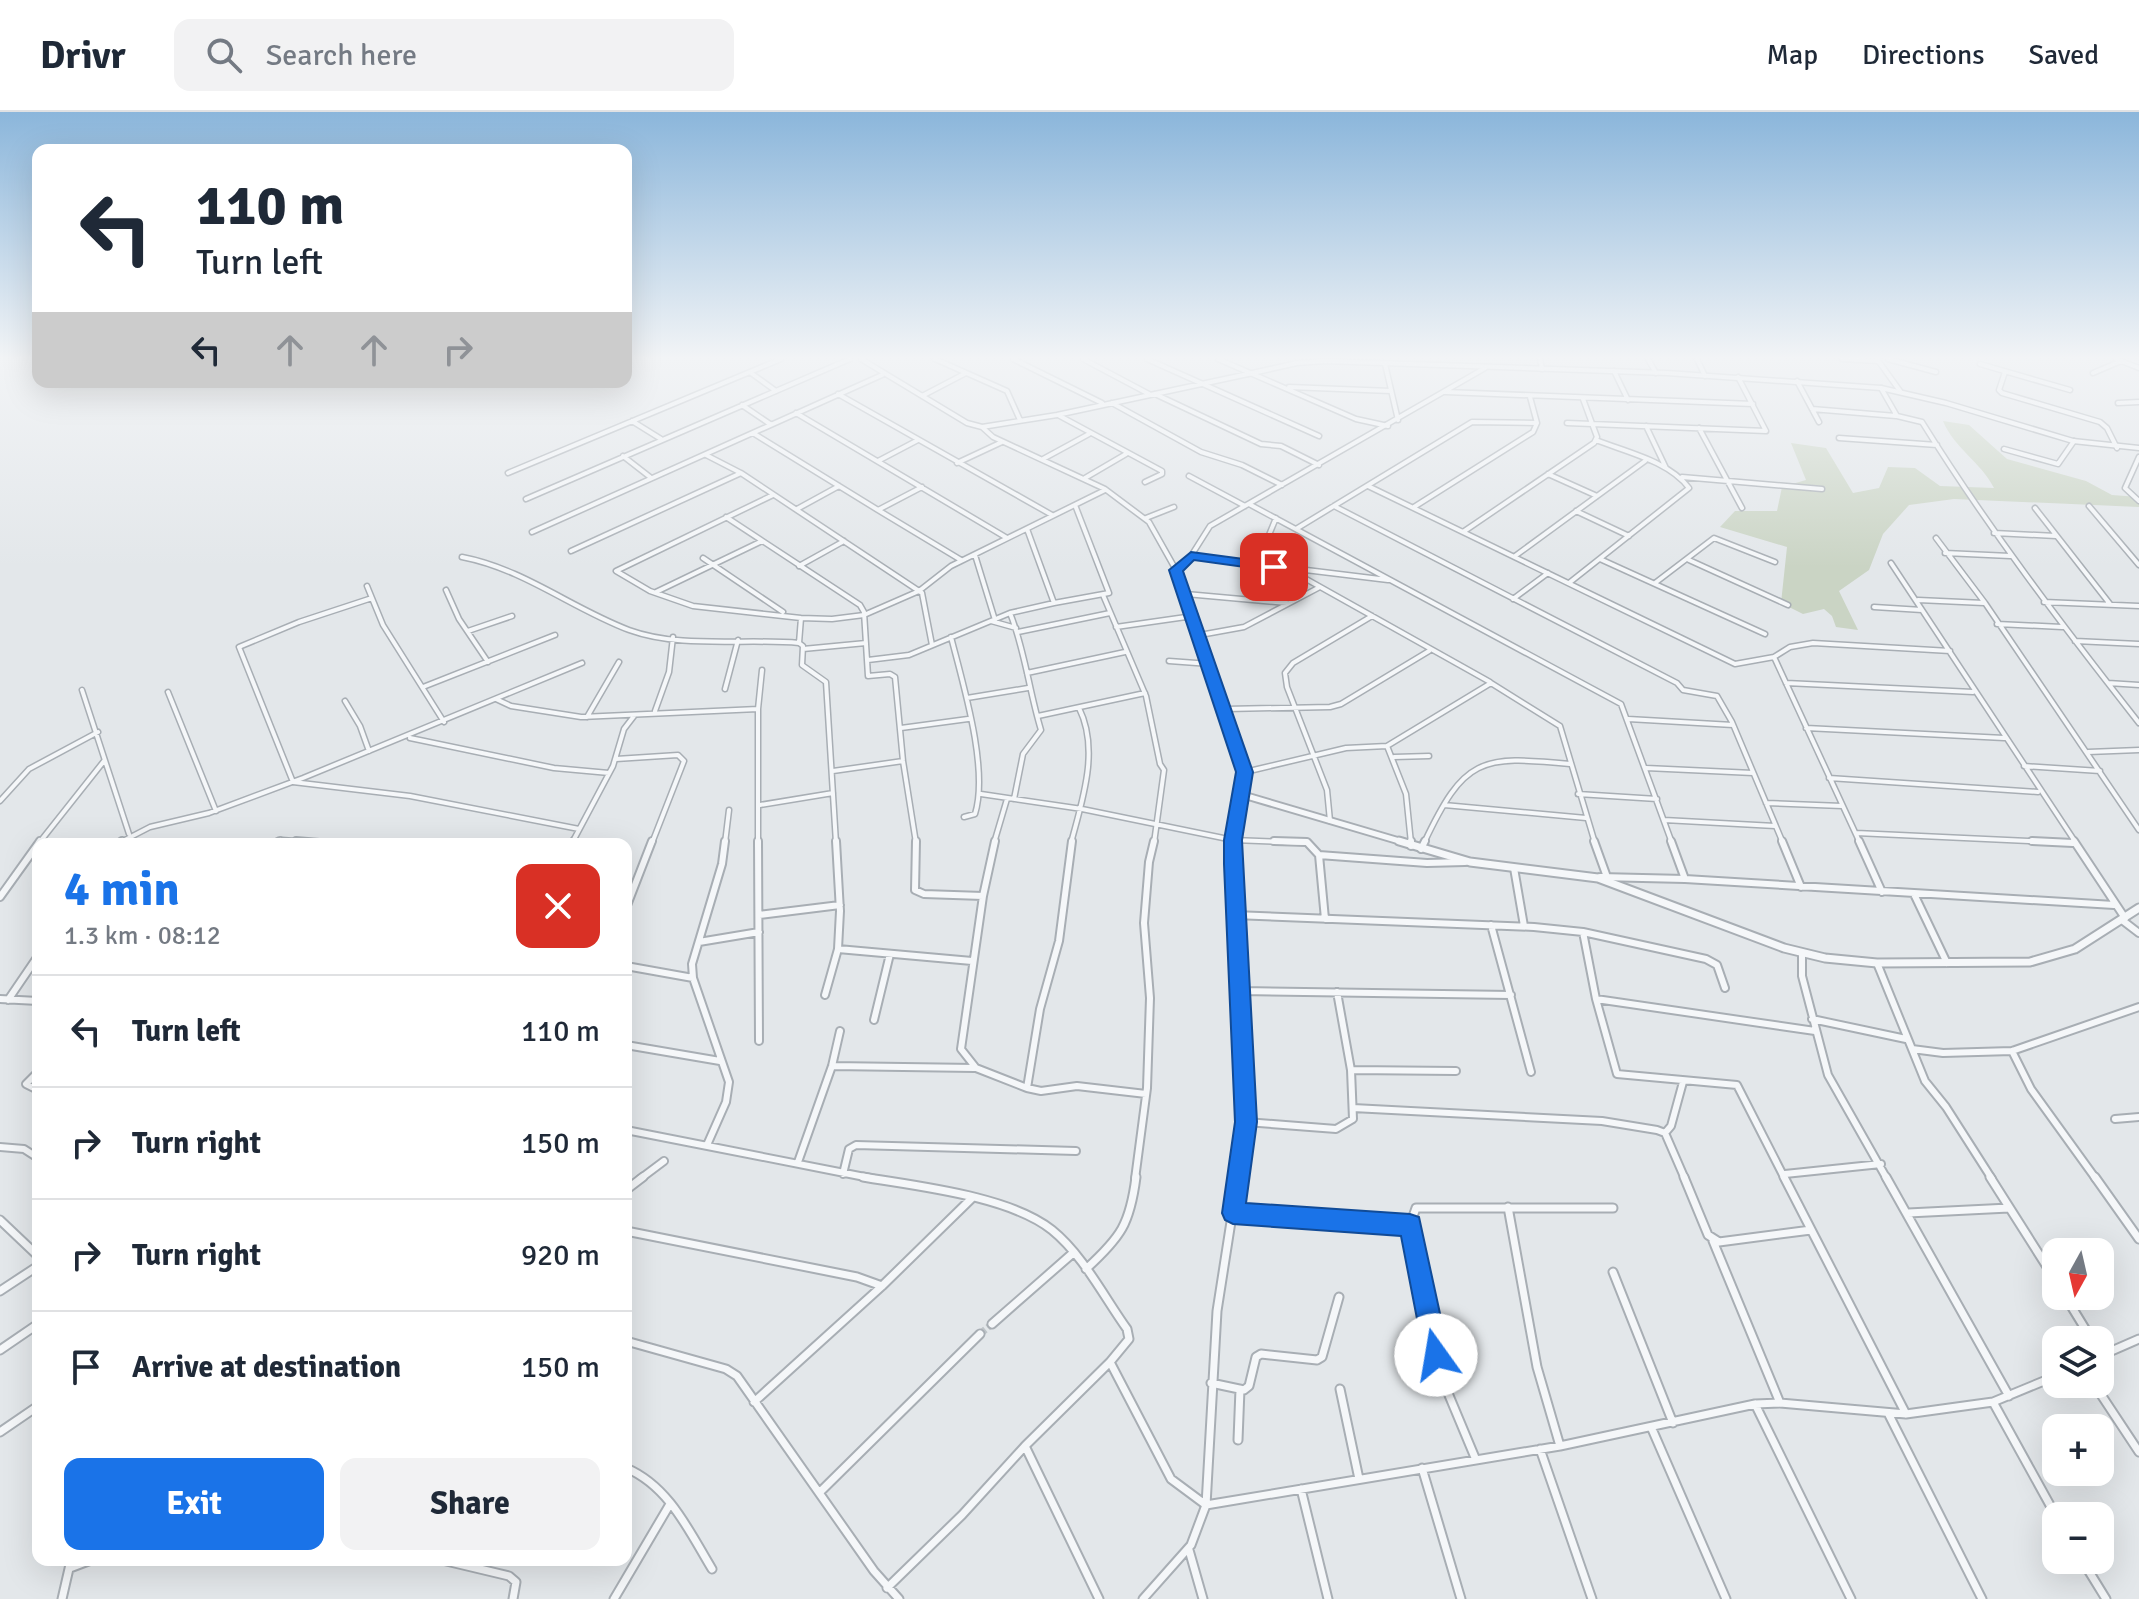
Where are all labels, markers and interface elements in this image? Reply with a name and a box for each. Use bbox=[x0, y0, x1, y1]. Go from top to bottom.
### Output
search box bbox=[174, 19, 734, 91]
text: Drivr bbox=[40, 32, 126, 79]
icon: search bbox=[202, 33, 246, 77]
text: Search here bbox=[266, 37, 417, 74]
text: Map bbox=[1766, 38, 1818, 72]
text: Directions bbox=[1862, 38, 1984, 72]
text: Saved bbox=[2028, 38, 2099, 72]
text: 110 m bbox=[196, 171, 344, 240]
icon: left bbox=[64, 176, 168, 280]
text: Turn left bbox=[196, 240, 323, 285]
icon: left bbox=[184, 328, 228, 372]
icon: ahead bbox=[268, 328, 312, 372]
icon: ahead bbox=[352, 328, 396, 372]
icon: right bbox=[436, 328, 480, 372]
pin bbox=[1240, 533, 1308, 601]
icon: arrive bbox=[1252, 545, 1296, 589]
text: 4 min bbox=[64, 860, 180, 919]
button: close bbox=[516, 864, 600, 948]
text: 1.3 km · 08:12 bbox=[64, 920, 221, 952]
icon: left bbox=[64, 1009, 108, 1053]
text: Turn left bbox=[132, 1013, 241, 1050]
text: 110 m bbox=[521, 1013, 600, 1050]
icon: right bbox=[64, 1121, 108, 1165]
text: Turn right bbox=[132, 1125, 261, 1162]
text: 150 m bbox=[521, 1125, 600, 1162]
icon: right bbox=[64, 1233, 108, 1277]
text: Turn right bbox=[132, 1237, 261, 1274]
text: 920 m bbox=[521, 1237, 600, 1274]
north arrow bbox=[2042, 1238, 2114, 1310]
map controls bbox=[2042, 1238, 2114, 1574]
position arrow bbox=[1394, 1313, 1478, 1397]
button: layers bbox=[2042, 1326, 2114, 1398]
icon: arrive bbox=[64, 1345, 108, 1389]
text: Arrive at destination bbox=[132, 1349, 401, 1386]
text: 150 m bbox=[521, 1349, 600, 1386]
button: + bbox=[2042, 1414, 2114, 1486]
button: Exit bbox=[64, 1458, 324, 1550]
button: Share bbox=[340, 1458, 600, 1550]
button: − bbox=[2042, 1502, 2114, 1574]

